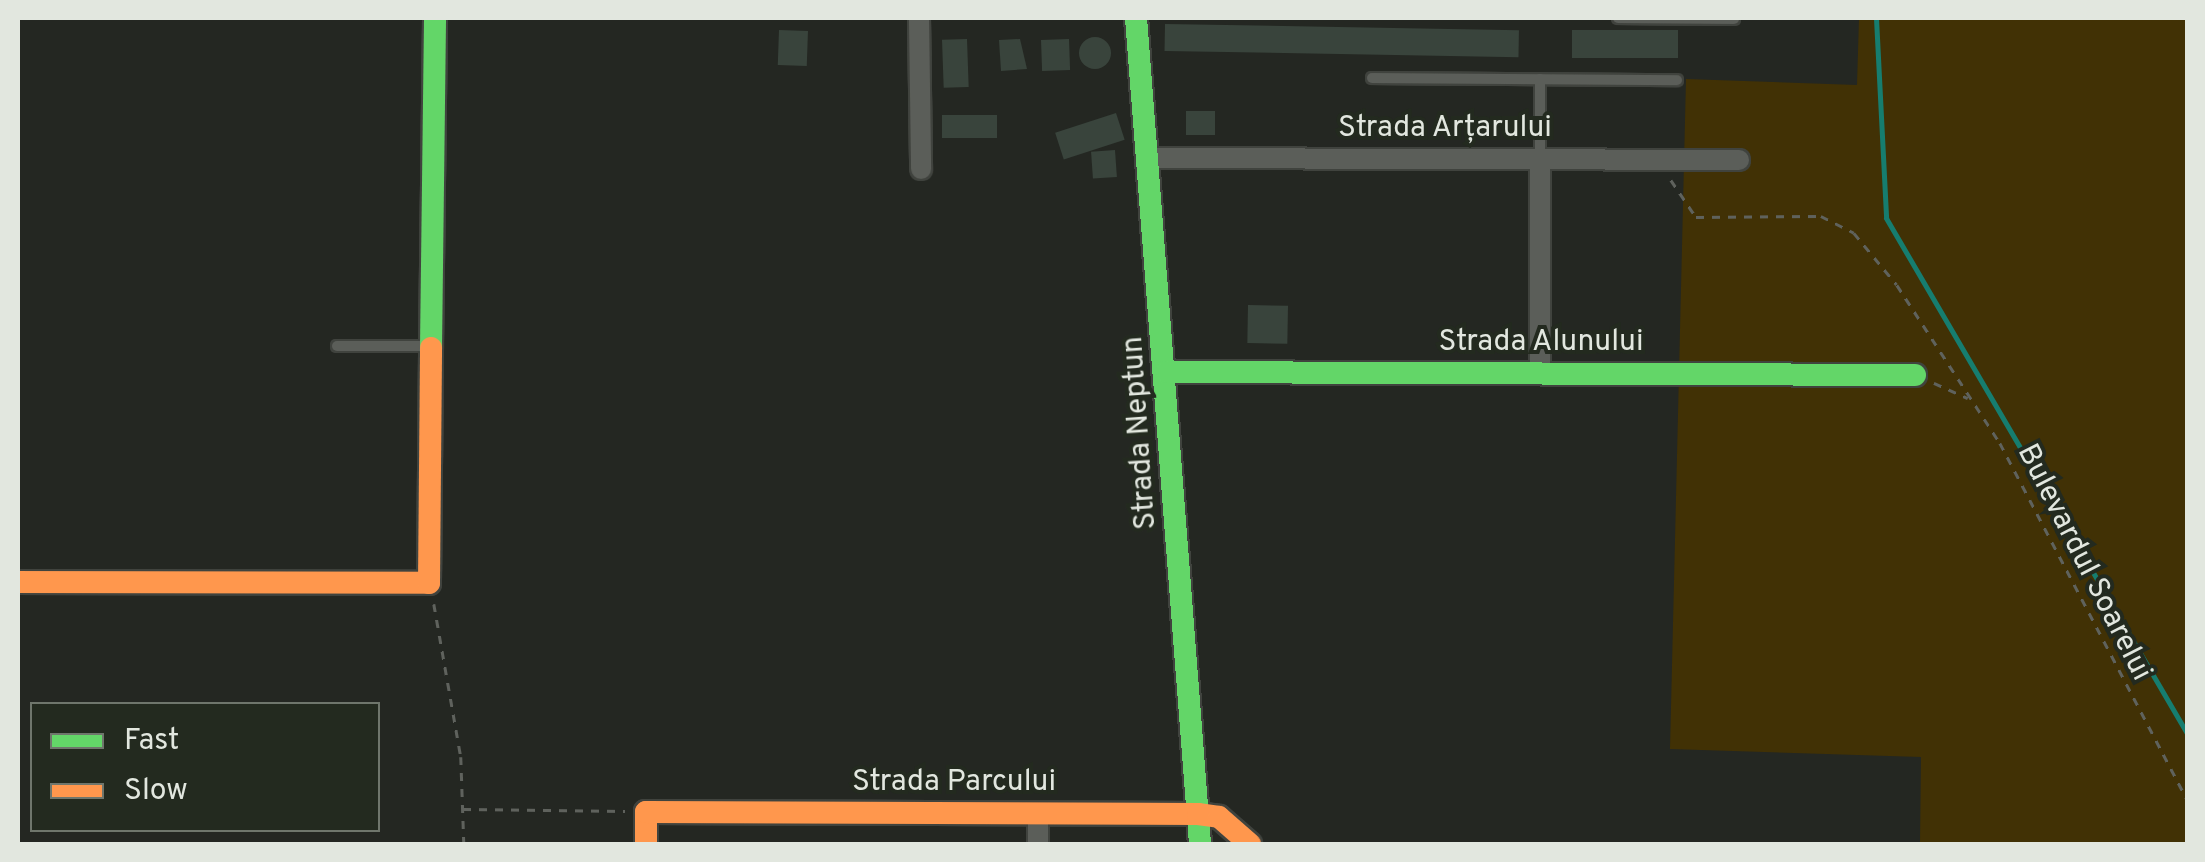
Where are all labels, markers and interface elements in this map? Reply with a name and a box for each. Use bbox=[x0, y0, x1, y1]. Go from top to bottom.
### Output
street label: Strada Arțarului bbox=[1337, 111, 1553, 147]
street label: Strada Alunului bbox=[1438, 325, 1644, 361]
street label: Strada Neptun bbox=[1116, 335, 1166, 531]
street label: Bulevardul Soarelui bbox=[2008, 439, 2158, 687]
legend bbox=[30, 702, 380, 832]
text: Fast bbox=[124, 723, 179, 760]
street label: Strada Parcului bbox=[852, 765, 1056, 801]
text: Slow bbox=[124, 773, 188, 810]

